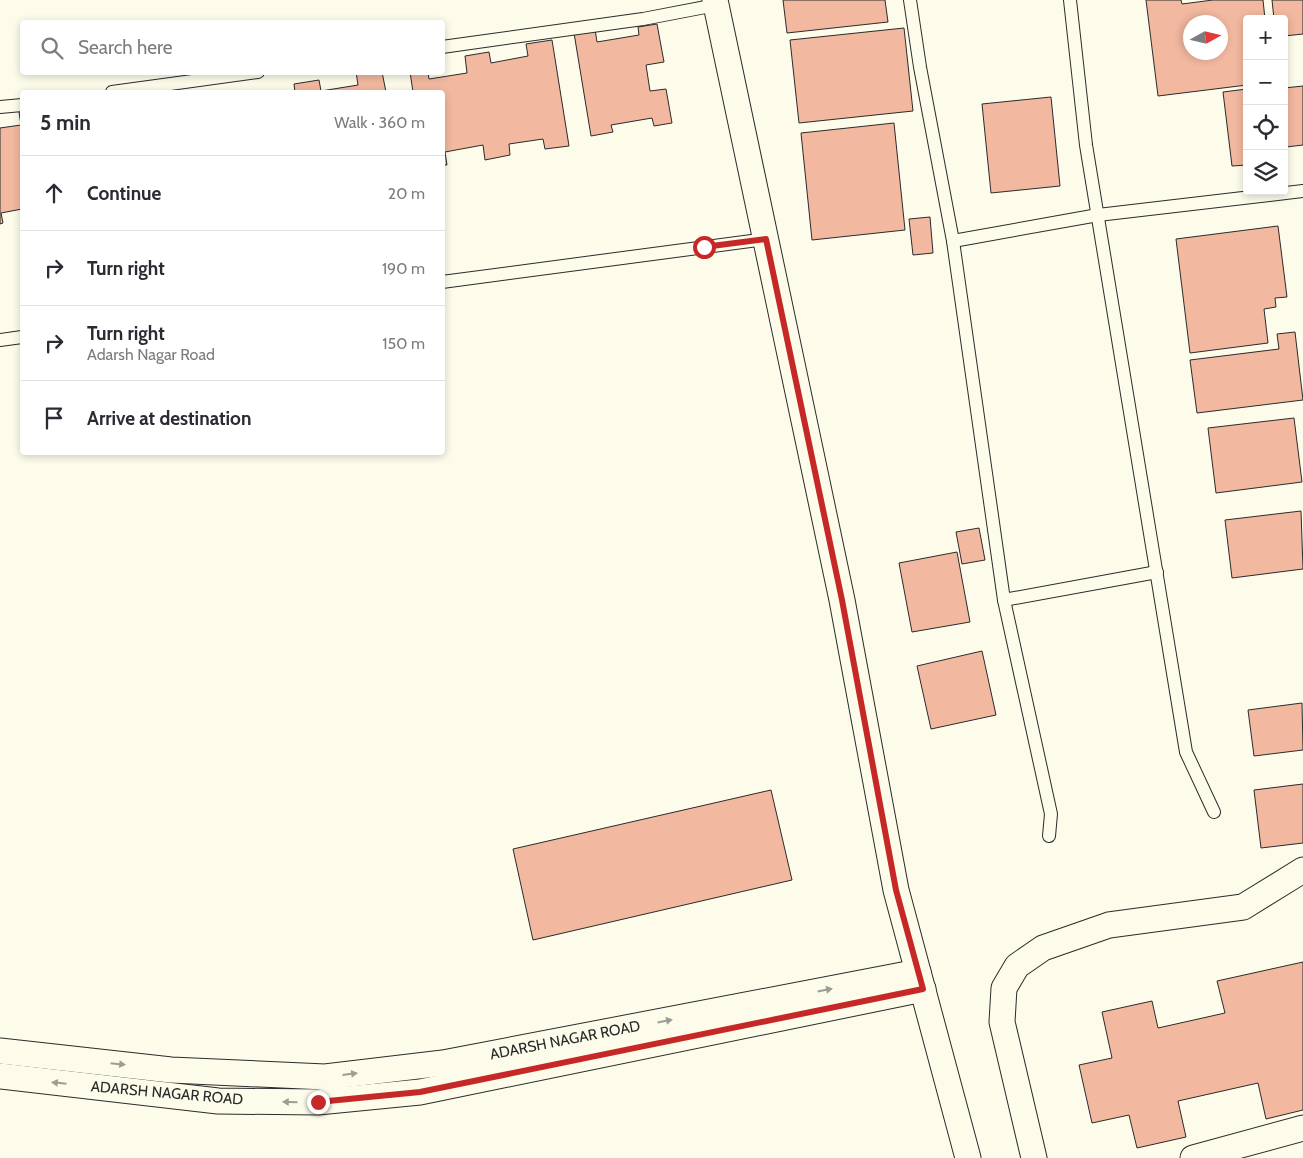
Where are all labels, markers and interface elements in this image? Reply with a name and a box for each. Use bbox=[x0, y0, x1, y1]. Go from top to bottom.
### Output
north arrow bbox=[1183, 15, 1228, 60]
map controls bbox=[1243, 15, 1288, 195]
button: + bbox=[1243, 15, 1288, 60]
search box bbox=[20, 20, 445, 75]
icon: search bbox=[38, 34, 66, 62]
text: Search here bbox=[78, 36, 172, 59]
button: − bbox=[1243, 60, 1288, 105]
button: locate bbox=[1243, 105, 1288, 150]
text: 5 min bbox=[40, 110, 91, 135]
text: Walk · 360 m bbox=[334, 113, 425, 132]
button: layers bbox=[1243, 150, 1288, 195]
icon: ahead bbox=[40, 179, 68, 207]
text: Continue bbox=[87, 182, 161, 205]
text: 20 m bbox=[388, 184, 425, 203]
route start bbox=[693, 236, 716, 259]
icon: right bbox=[40, 254, 68, 282]
text: Turn right bbox=[87, 257, 165, 280]
text: 190 m bbox=[382, 259, 425, 278]
text: Turn right bbox=[87, 322, 165, 345]
icon: right bbox=[40, 329, 68, 357]
text: 150 m bbox=[382, 334, 425, 353]
text: Adarsh Nagar Road bbox=[87, 345, 215, 364]
icon: arrive bbox=[40, 404, 68, 432]
text: Arrive at destination bbox=[87, 407, 251, 430]
one-way arrow bbox=[817, 986, 832, 994]
one-way arrow bbox=[658, 1016, 674, 1024]
street label: ADARSH NAGAR ROAD bbox=[488, 1017, 642, 1063]
one-way arrow bbox=[110, 1060, 126, 1068]
one-way arrow bbox=[342, 1070, 358, 1078]
street label: ADARSH NAGAR ROAD bbox=[90, 1077, 244, 1109]
one-way arrow bbox=[51, 1079, 67, 1087]
route end bbox=[307, 1091, 330, 1114]
one-way arrow bbox=[282, 1098, 298, 1106]

